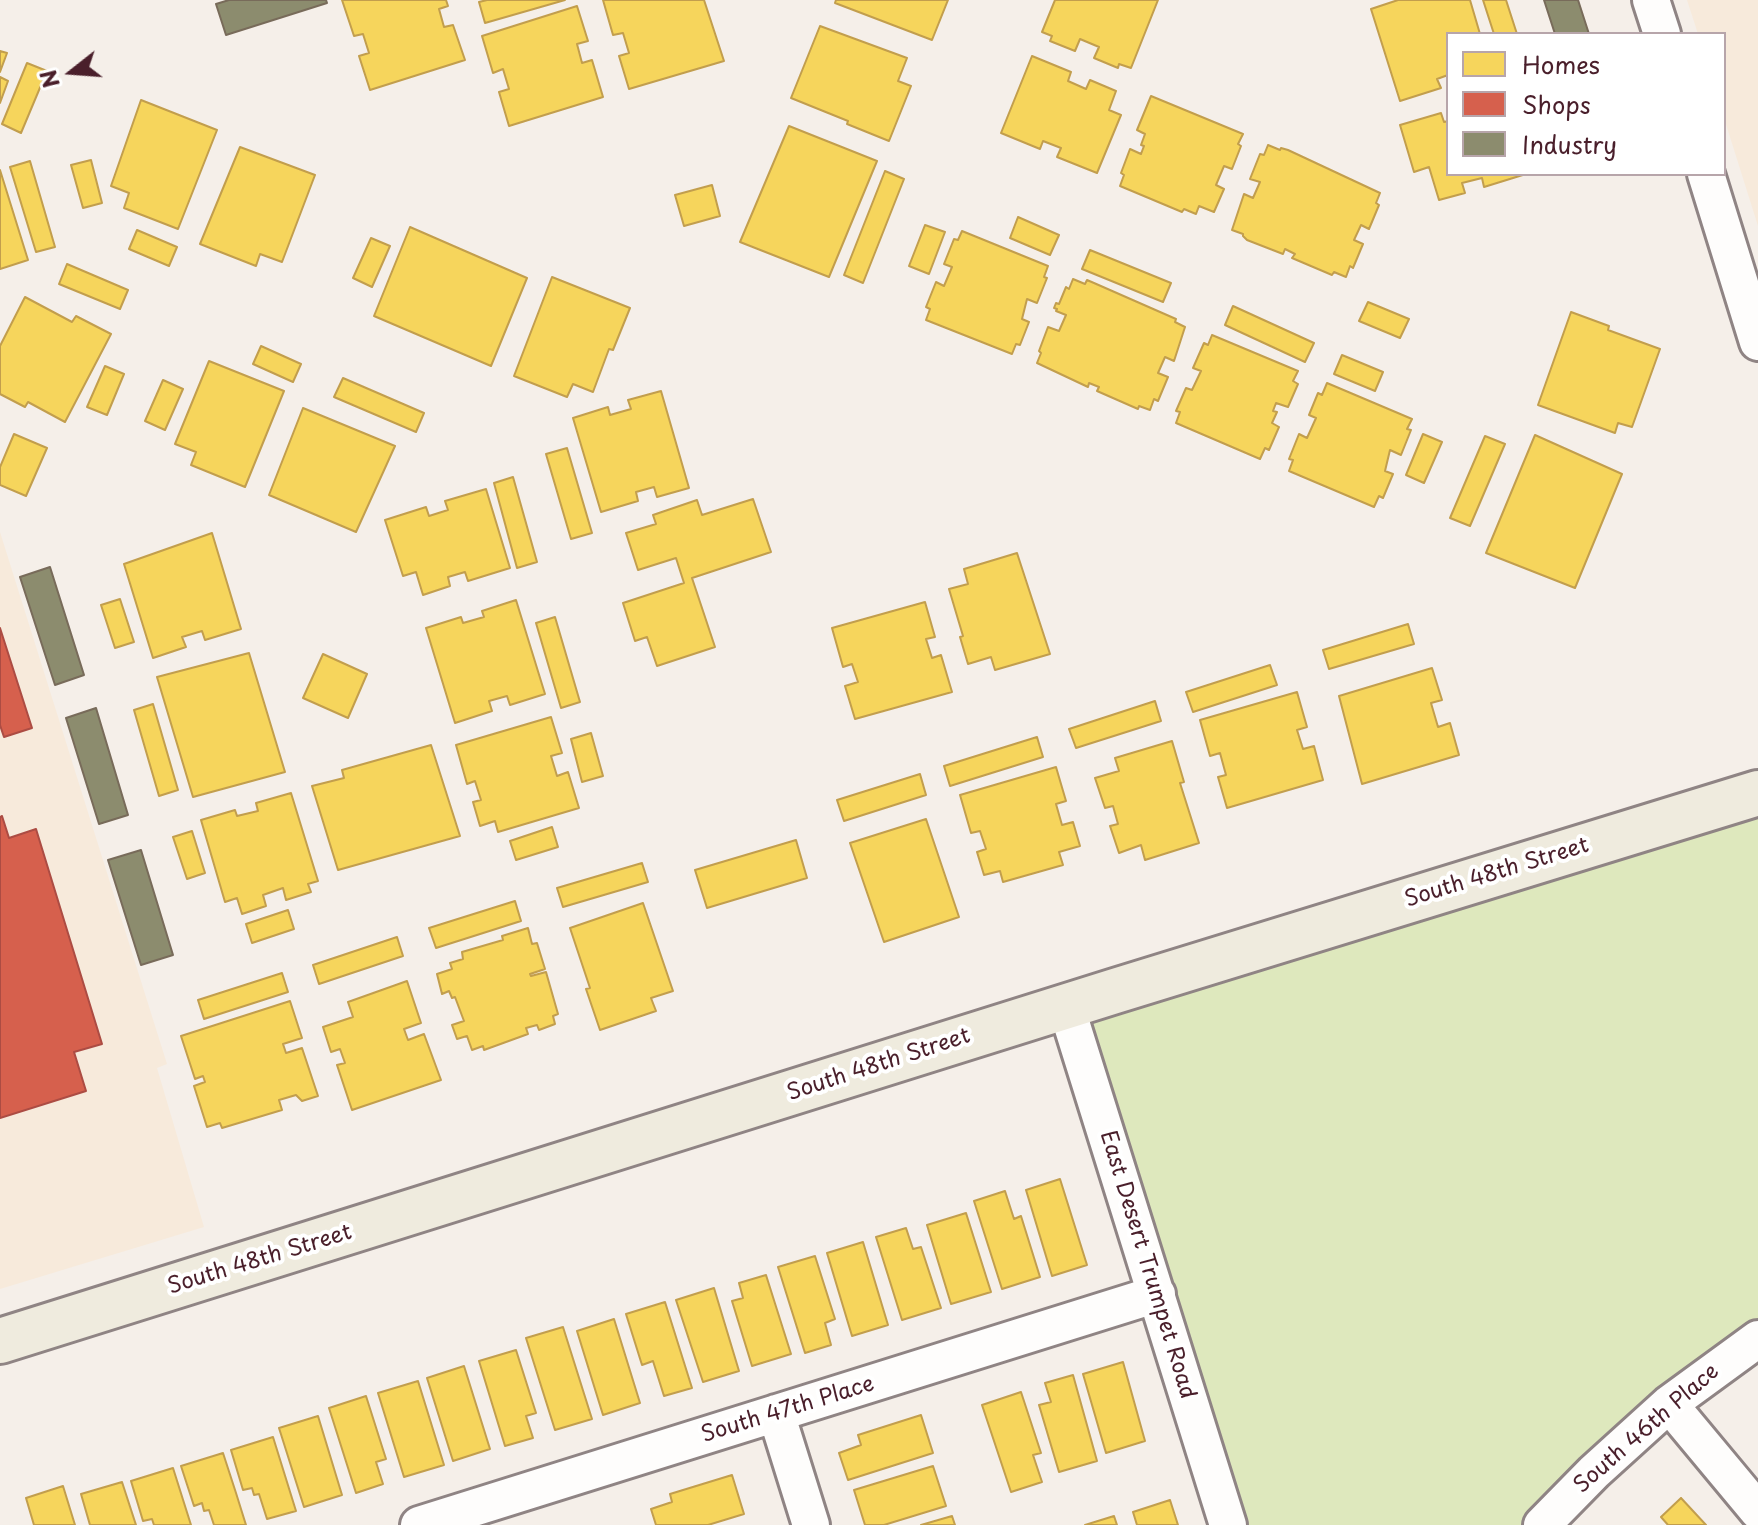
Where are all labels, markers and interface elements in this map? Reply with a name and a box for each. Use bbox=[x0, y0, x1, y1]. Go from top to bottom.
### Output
north arrow bbox=[32, 32, 112, 112]
legend bbox=[1446, 32, 1726, 176]
text: Homes bbox=[1522, 46, 1600, 82]
text: N bbox=[30, 66, 67, 92]
text: Shops bbox=[1522, 86, 1591, 122]
text: Industry bbox=[1522, 126, 1617, 162]
street label: South 48th Street bbox=[1402, 832, 1592, 914]
street label: South 48th Street bbox=[784, 1023, 974, 1107]
street label: East Desert Trumpet Road bbox=[1094, 1128, 1200, 1402]
street label: South 48th Street bbox=[165, 1219, 355, 1301]
street label: South 46th Place bbox=[1569, 1359, 1725, 1499]
street label: South 47th Place bbox=[698, 1371, 878, 1449]

